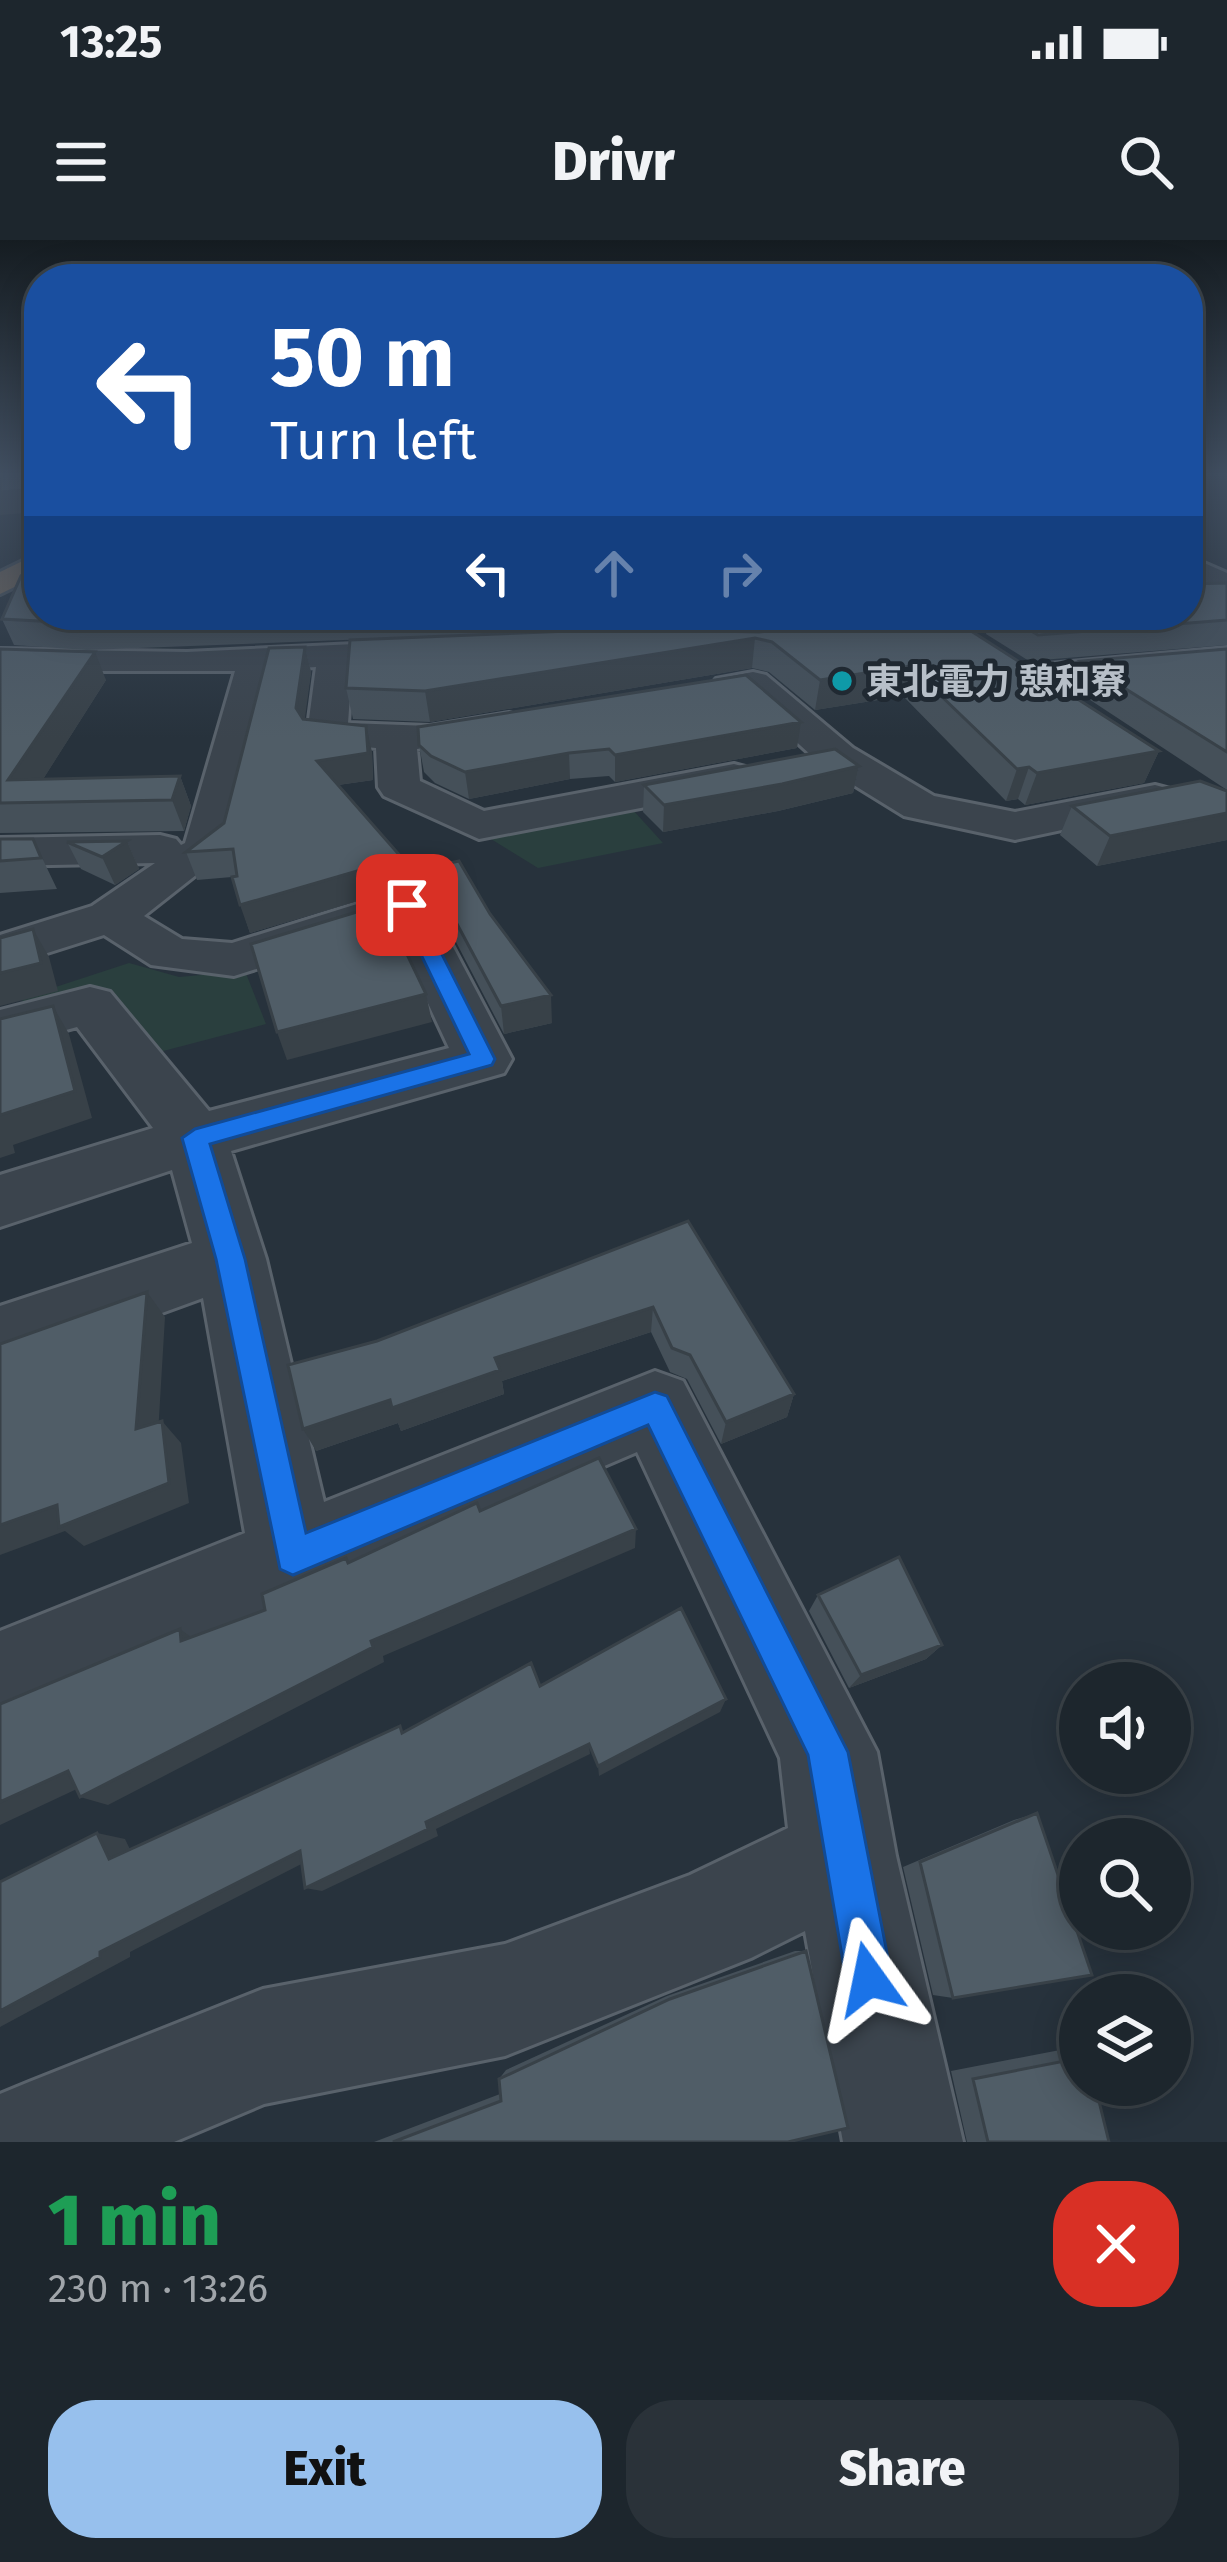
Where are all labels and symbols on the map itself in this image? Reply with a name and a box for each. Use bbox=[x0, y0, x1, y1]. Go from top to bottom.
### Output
place label: 東北電力 憩和寮 bbox=[866, 660, 1127, 704]
marker: 東北電力 憩和寮 bbox=[829, 668, 855, 694]
pin bbox=[356, 854, 458, 956]
position arrow bbox=[806, 1916, 932, 2042]

